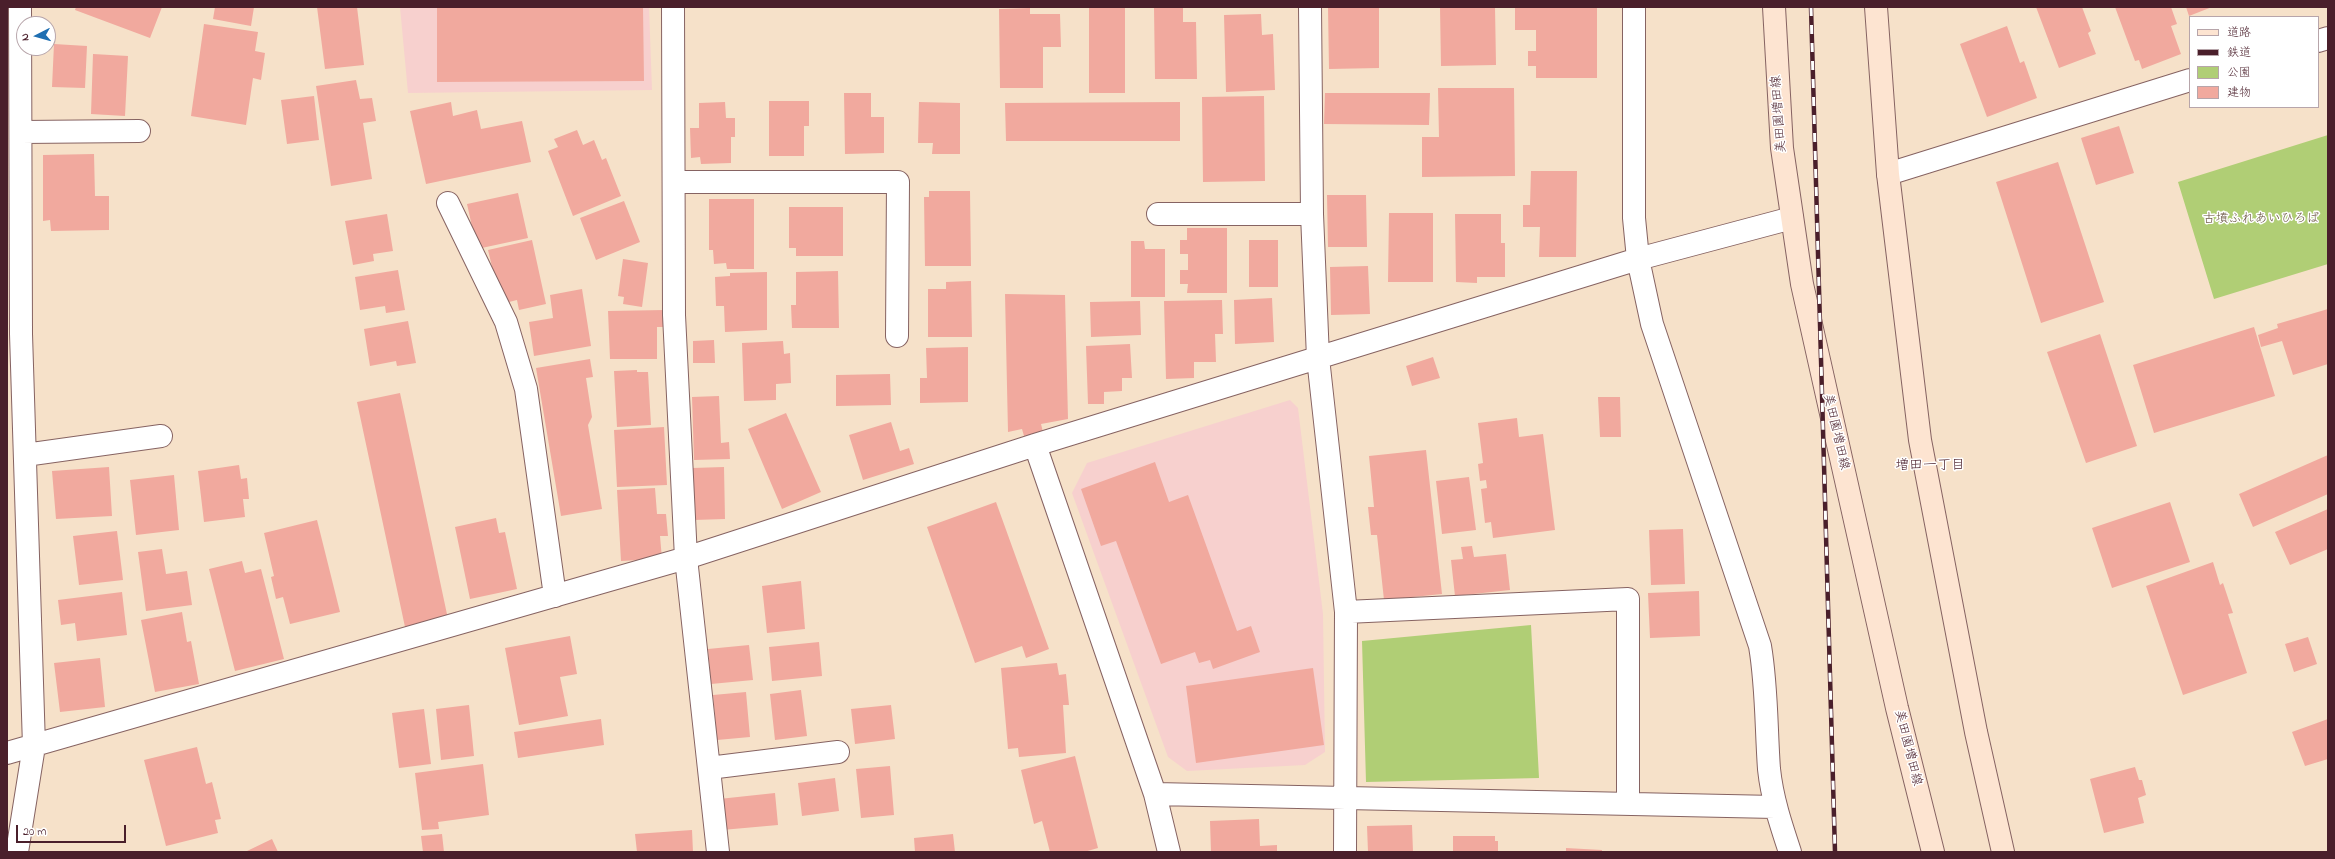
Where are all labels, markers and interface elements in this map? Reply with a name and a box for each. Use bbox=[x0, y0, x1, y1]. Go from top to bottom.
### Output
north arrow bbox=[16, 16, 56, 56]
legend bbox=[2189, 16, 2319, 108]
text: 道路 bbox=[2227, 24, 2251, 42]
text: N bbox=[17, 33, 33, 42]
text: 鉄道 bbox=[2227, 44, 2251, 62]
text: 公園 bbox=[2227, 64, 2251, 82]
street label: 美田園増田線 bbox=[1769, 75, 1791, 153]
text: 建物 bbox=[2227, 84, 2251, 102]
park label: 古墳ふれあいひろば bbox=[2203, 212, 2319, 228]
street label: 美田園増田線 bbox=[1819, 392, 1851, 472]
district label: 増田一丁目 bbox=[1895, 459, 1965, 475]
street label: 美田園増田線 bbox=[1890, 708, 1924, 788]
scale bar bbox=[18, 817, 128, 843]
text: 20 m bbox=[23, 823, 46, 841]

